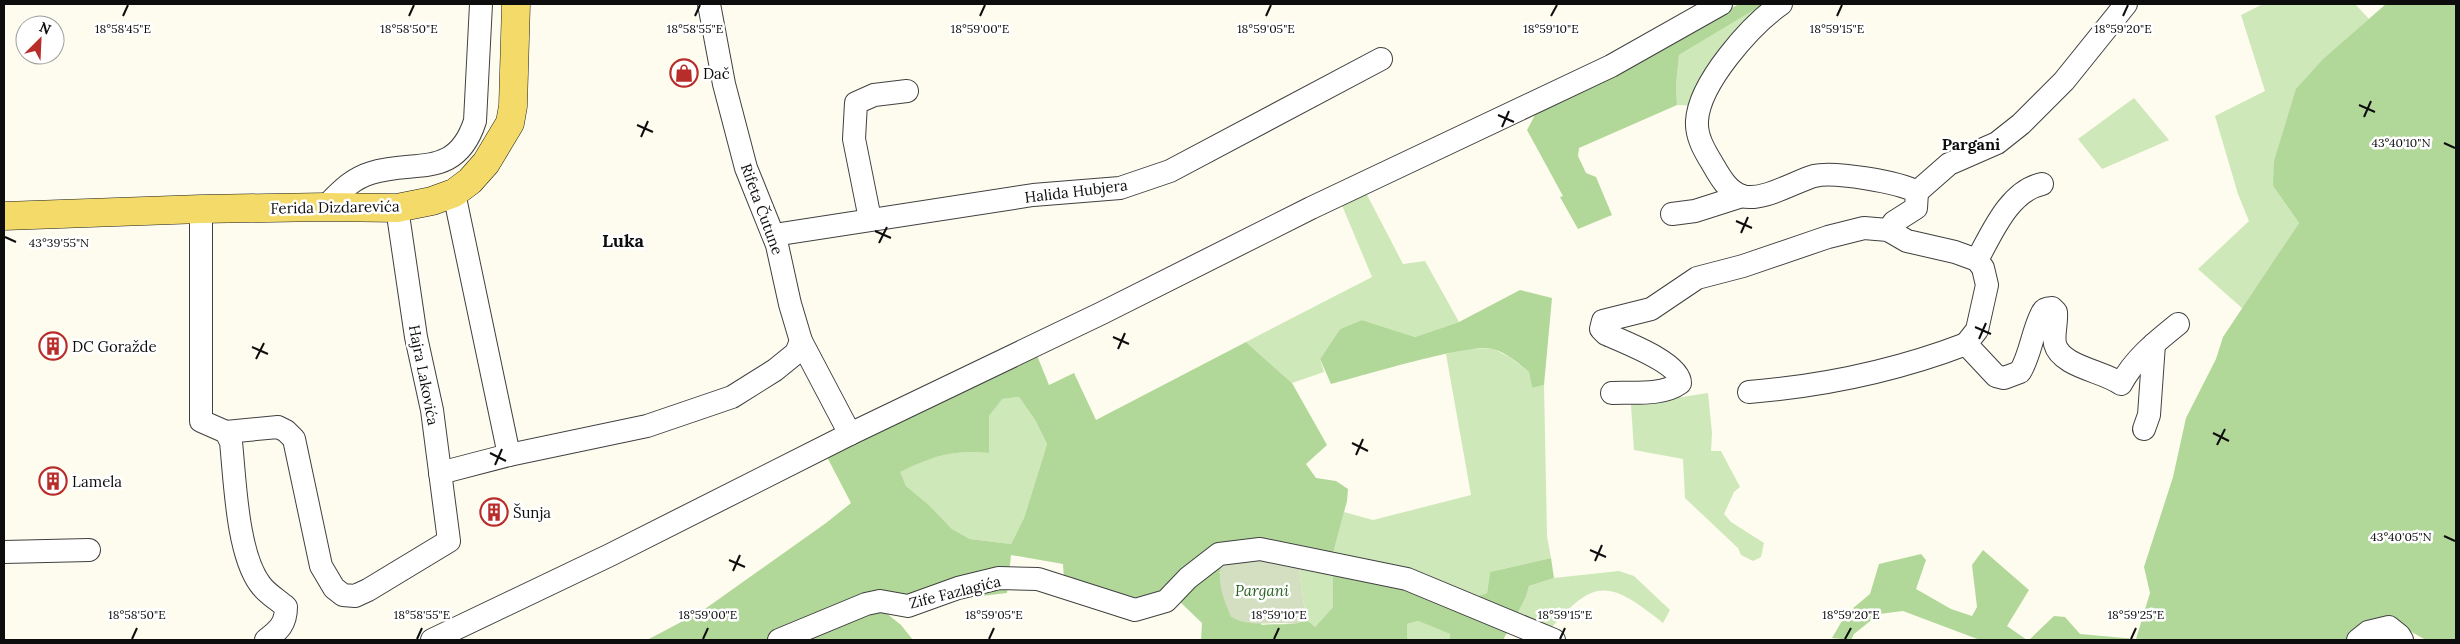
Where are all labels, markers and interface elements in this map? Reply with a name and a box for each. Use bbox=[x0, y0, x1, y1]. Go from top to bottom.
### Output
north arrow bbox=[15, 15, 65, 65]
text: N bbox=[37, 18, 54, 39]
text: 18°58'45"E bbox=[95, 21, 151, 36]
text: 18°58'50"E bbox=[380, 21, 438, 36]
text: 18°58'55"E bbox=[667, 21, 723, 36]
text: 18°59'00"E bbox=[951, 21, 1009, 36]
text: 18°59'05"E bbox=[1237, 21, 1295, 36]
text: 18°59'10"E bbox=[1523, 21, 1579, 36]
text: 18°59'15"E bbox=[1810, 21, 1864, 36]
text: 18°59'20"E bbox=[2094, 21, 2152, 36]
shop icon: Dač bbox=[669, 58, 699, 88]
place label: Dač bbox=[703, 64, 730, 83]
district label: Pargani bbox=[1942, 134, 2000, 154]
text: 43°40'10"N bbox=[2371, 135, 2431, 150]
street label: Rifeta Čutune bbox=[737, 161, 787, 257]
street label: Halida Hubjera bbox=[1023, 175, 1129, 207]
street label: Ferida Dizdarevića bbox=[270, 196, 400, 218]
district label: Luka bbox=[602, 229, 645, 252]
text: 43°39'55"N bbox=[29, 235, 89, 250]
street label: Hajra Lakovića bbox=[405, 323, 443, 427]
building icon: DC Goražde bbox=[38, 331, 68, 361]
place label: DC Goražde bbox=[72, 337, 157, 356]
building icon: Lamela bbox=[38, 466, 68, 496]
place label: Lamela bbox=[72, 472, 122, 491]
building icon: Šunja bbox=[479, 497, 509, 527]
place label: Šunja bbox=[513, 503, 551, 522]
text: 43°40'05"N bbox=[2370, 529, 2432, 544]
street label: Zife Fazlagića bbox=[907, 571, 1003, 613]
park label: Pargani bbox=[1235, 581, 1289, 600]
text: 18°58'50"E bbox=[108, 607, 166, 622]
text: 18°58'55"E bbox=[394, 607, 450, 622]
text: 18°59'00"E bbox=[679, 607, 737, 622]
text: 18°59'05"E bbox=[965, 607, 1023, 622]
text: 18°59'10"E bbox=[1251, 607, 1307, 622]
text: 18°59'15"E bbox=[1538, 607, 1592, 622]
text: 18°59'20"E bbox=[1822, 607, 1880, 622]
text: 18°59'25"E bbox=[2108, 607, 2164, 622]

